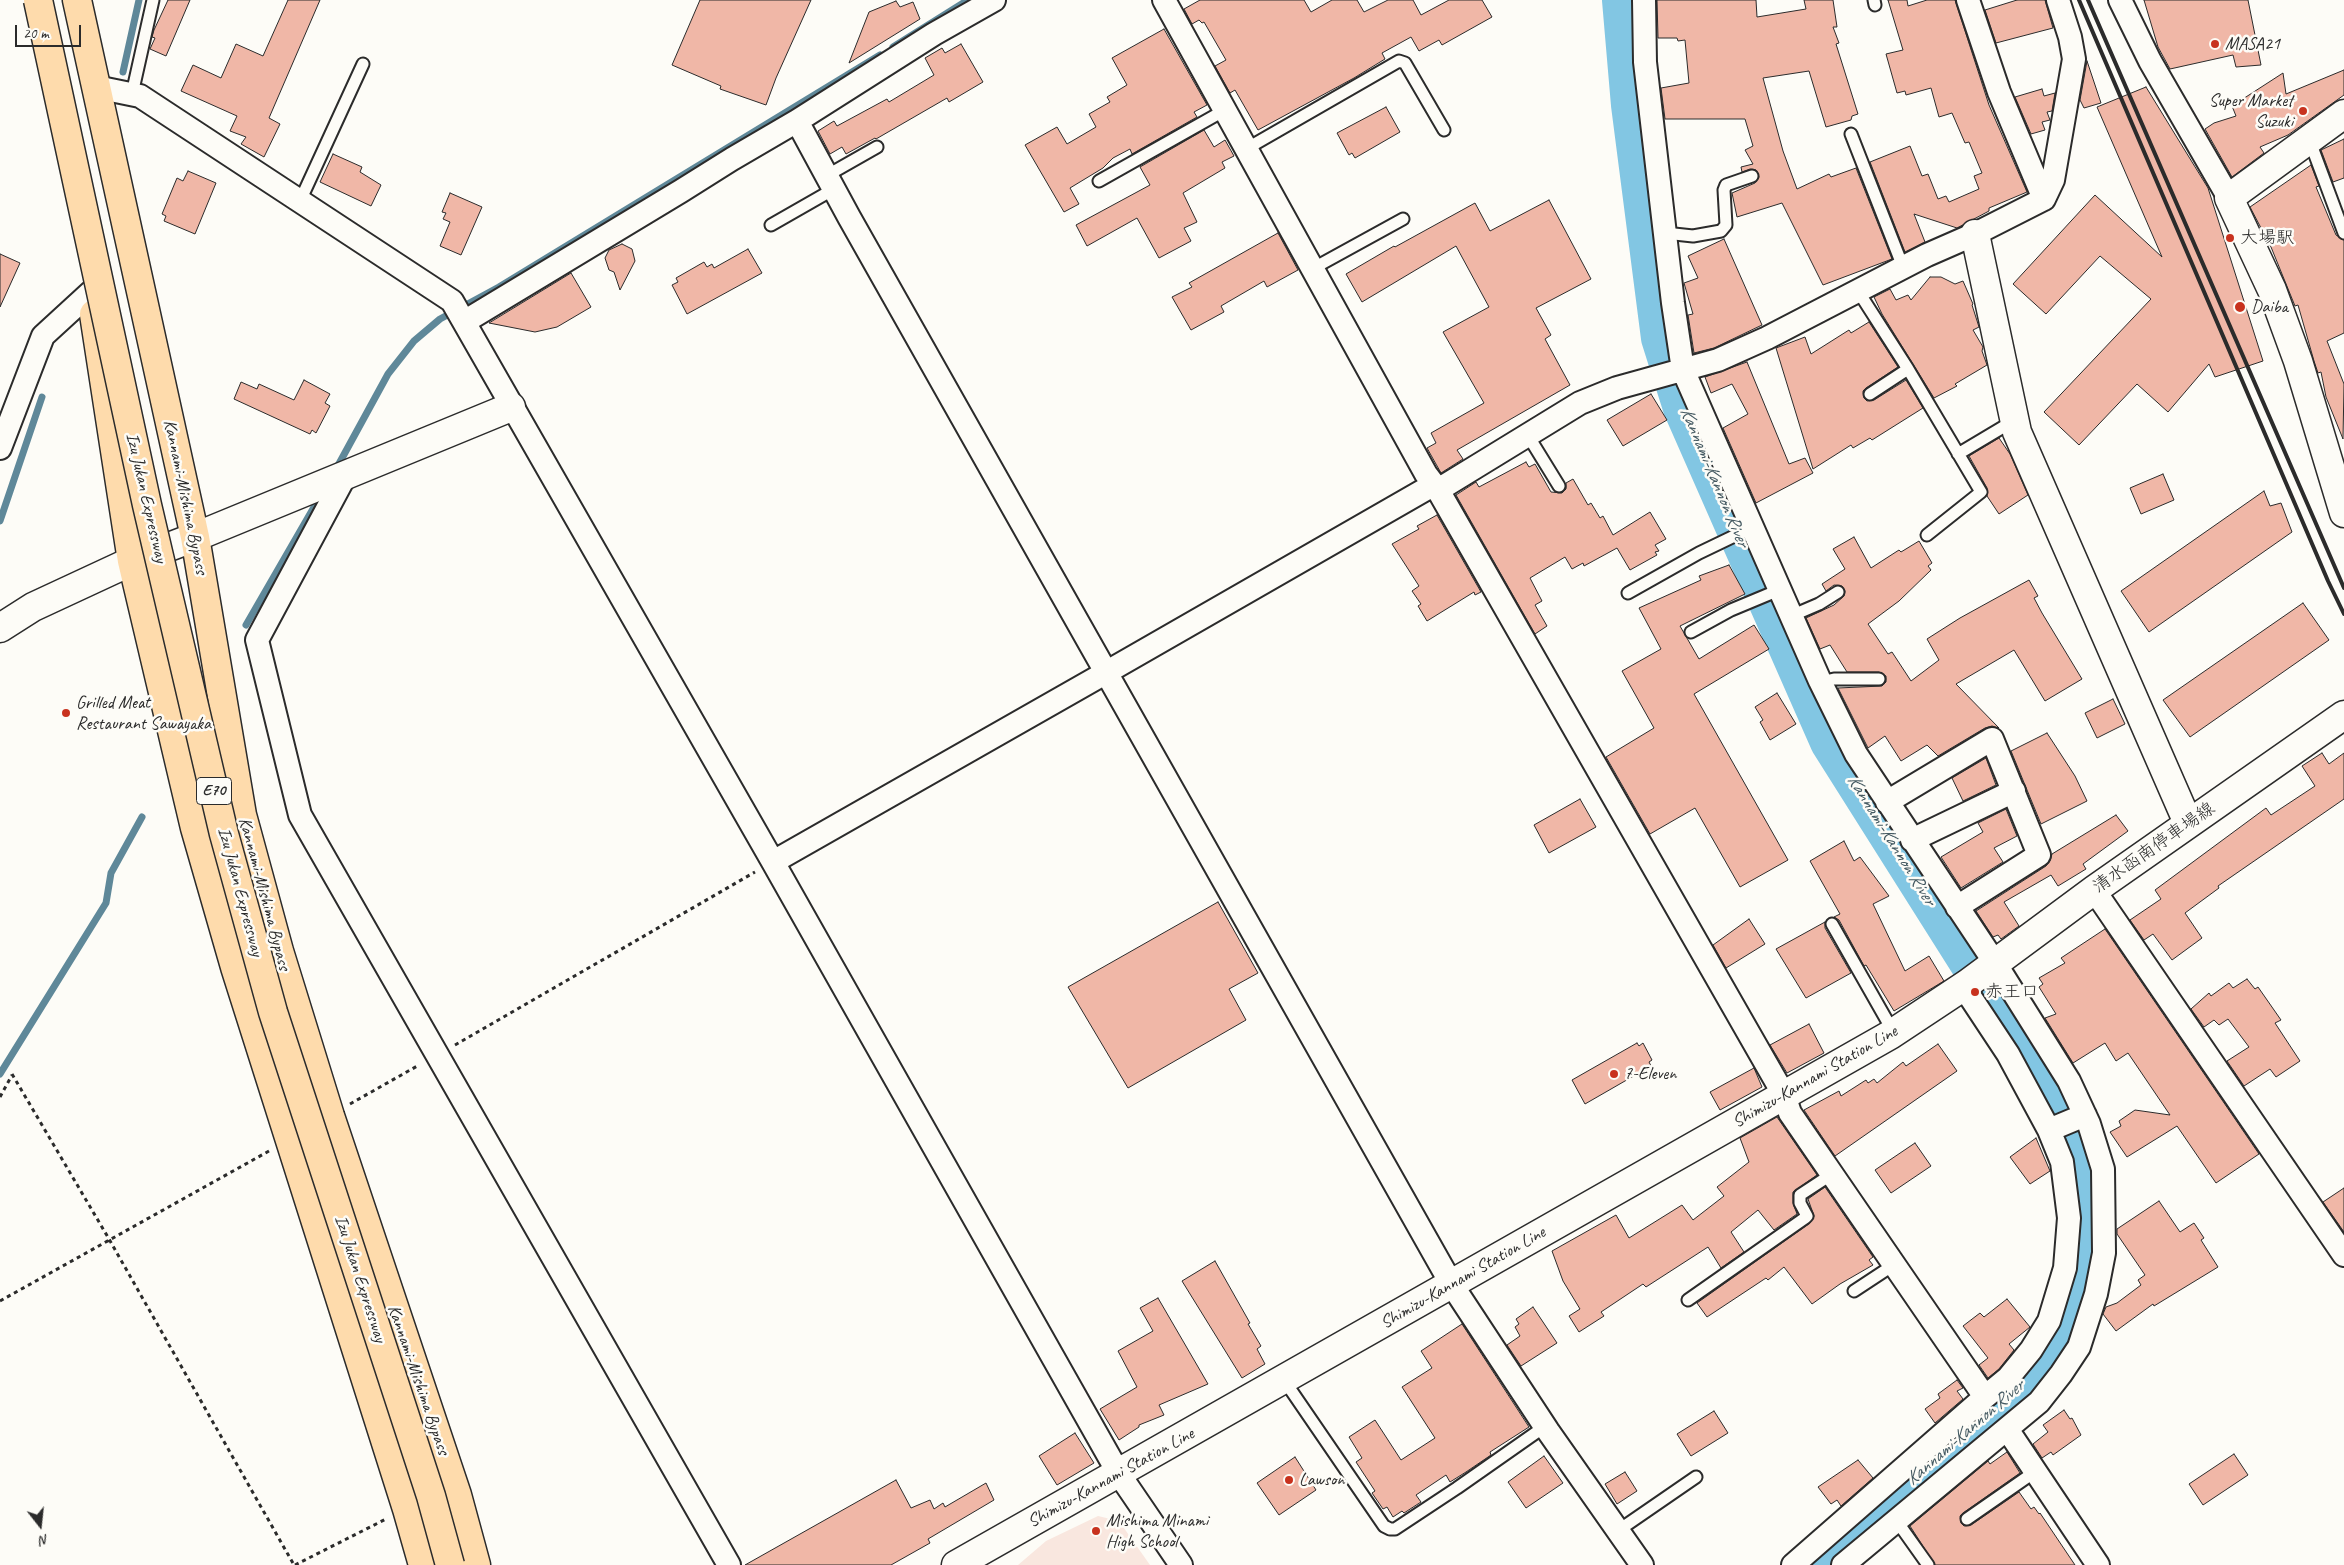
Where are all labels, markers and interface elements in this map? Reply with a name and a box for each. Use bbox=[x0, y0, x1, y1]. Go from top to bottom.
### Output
scale bar bbox=[18, 15, 84, 47]
text: 20 m bbox=[23, 24, 49, 43]
place label: MASA21 bbox=[2225, 33, 2280, 55]
marker: MASA21 bbox=[2209, 38, 2221, 50]
place label: Super Market Suzuki bbox=[2209, 90, 2293, 132]
marker: Super Market Suzuki bbox=[2297, 105, 2309, 117]
place label: 大場駅 bbox=[2240, 227, 2294, 249]
marker: 大場駅 bbox=[2224, 232, 2236, 244]
place label: Daiba bbox=[2251, 296, 2288, 318]
marker: Daiba bbox=[2233, 300, 2247, 314]
water label: Kannami-Kannon River bbox=[1674, 404, 1754, 550]
street label: Kannami-Mishima Bypass bbox=[158, 418, 212, 576]
street label: Izu Jukan Expressway bbox=[121, 431, 171, 565]
place label: Grilled Meat Restaurant Sawayaka bbox=[76, 692, 211, 734]
marker: Grilled Meat Restaurant Sawayaka bbox=[60, 707, 72, 719]
water label: Kannami-Kannon River bbox=[1842, 771, 1940, 909]
road number: E70 bbox=[196, 778, 232, 804]
street label: 清水函南停車場線 bbox=[2089, 798, 2219, 898]
street label: Kannami-Mishima Bypass bbox=[233, 815, 295, 973]
street label: Izu Jukan Expressway bbox=[212, 825, 268, 959]
place label: 赤王口 bbox=[1985, 981, 2039, 1003]
marker: 赤王口 bbox=[1969, 986, 1981, 998]
street label: Shimizu-Kannami Station Line bbox=[1729, 1021, 1901, 1133]
place label: 7-Eleven bbox=[1624, 1063, 1676, 1085]
marker: 7-Eleven bbox=[1608, 1068, 1620, 1080]
street label: Izu Jukan Expressway bbox=[329, 1213, 391, 1345]
street label: Shimizu-Kannami Station Line bbox=[1377, 1222, 1549, 1334]
street label: Kannami-Mishima Bypass bbox=[382, 1302, 454, 1458]
water label: Kannami-Kannon River bbox=[1901, 1375, 2029, 1491]
street label: Shimizu-Kannami Station Line bbox=[1024, 1423, 1198, 1533]
place label: Lawson bbox=[1299, 1469, 1344, 1491]
marker: Lawson bbox=[1283, 1474, 1295, 1486]
north arrow bbox=[15, 1500, 65, 1550]
place label: Mishima Minami High School bbox=[1106, 1510, 1208, 1552]
marker: Mishima Minami High School bbox=[1090, 1525, 1102, 1537]
text: N bbox=[38, 1531, 51, 1549]

